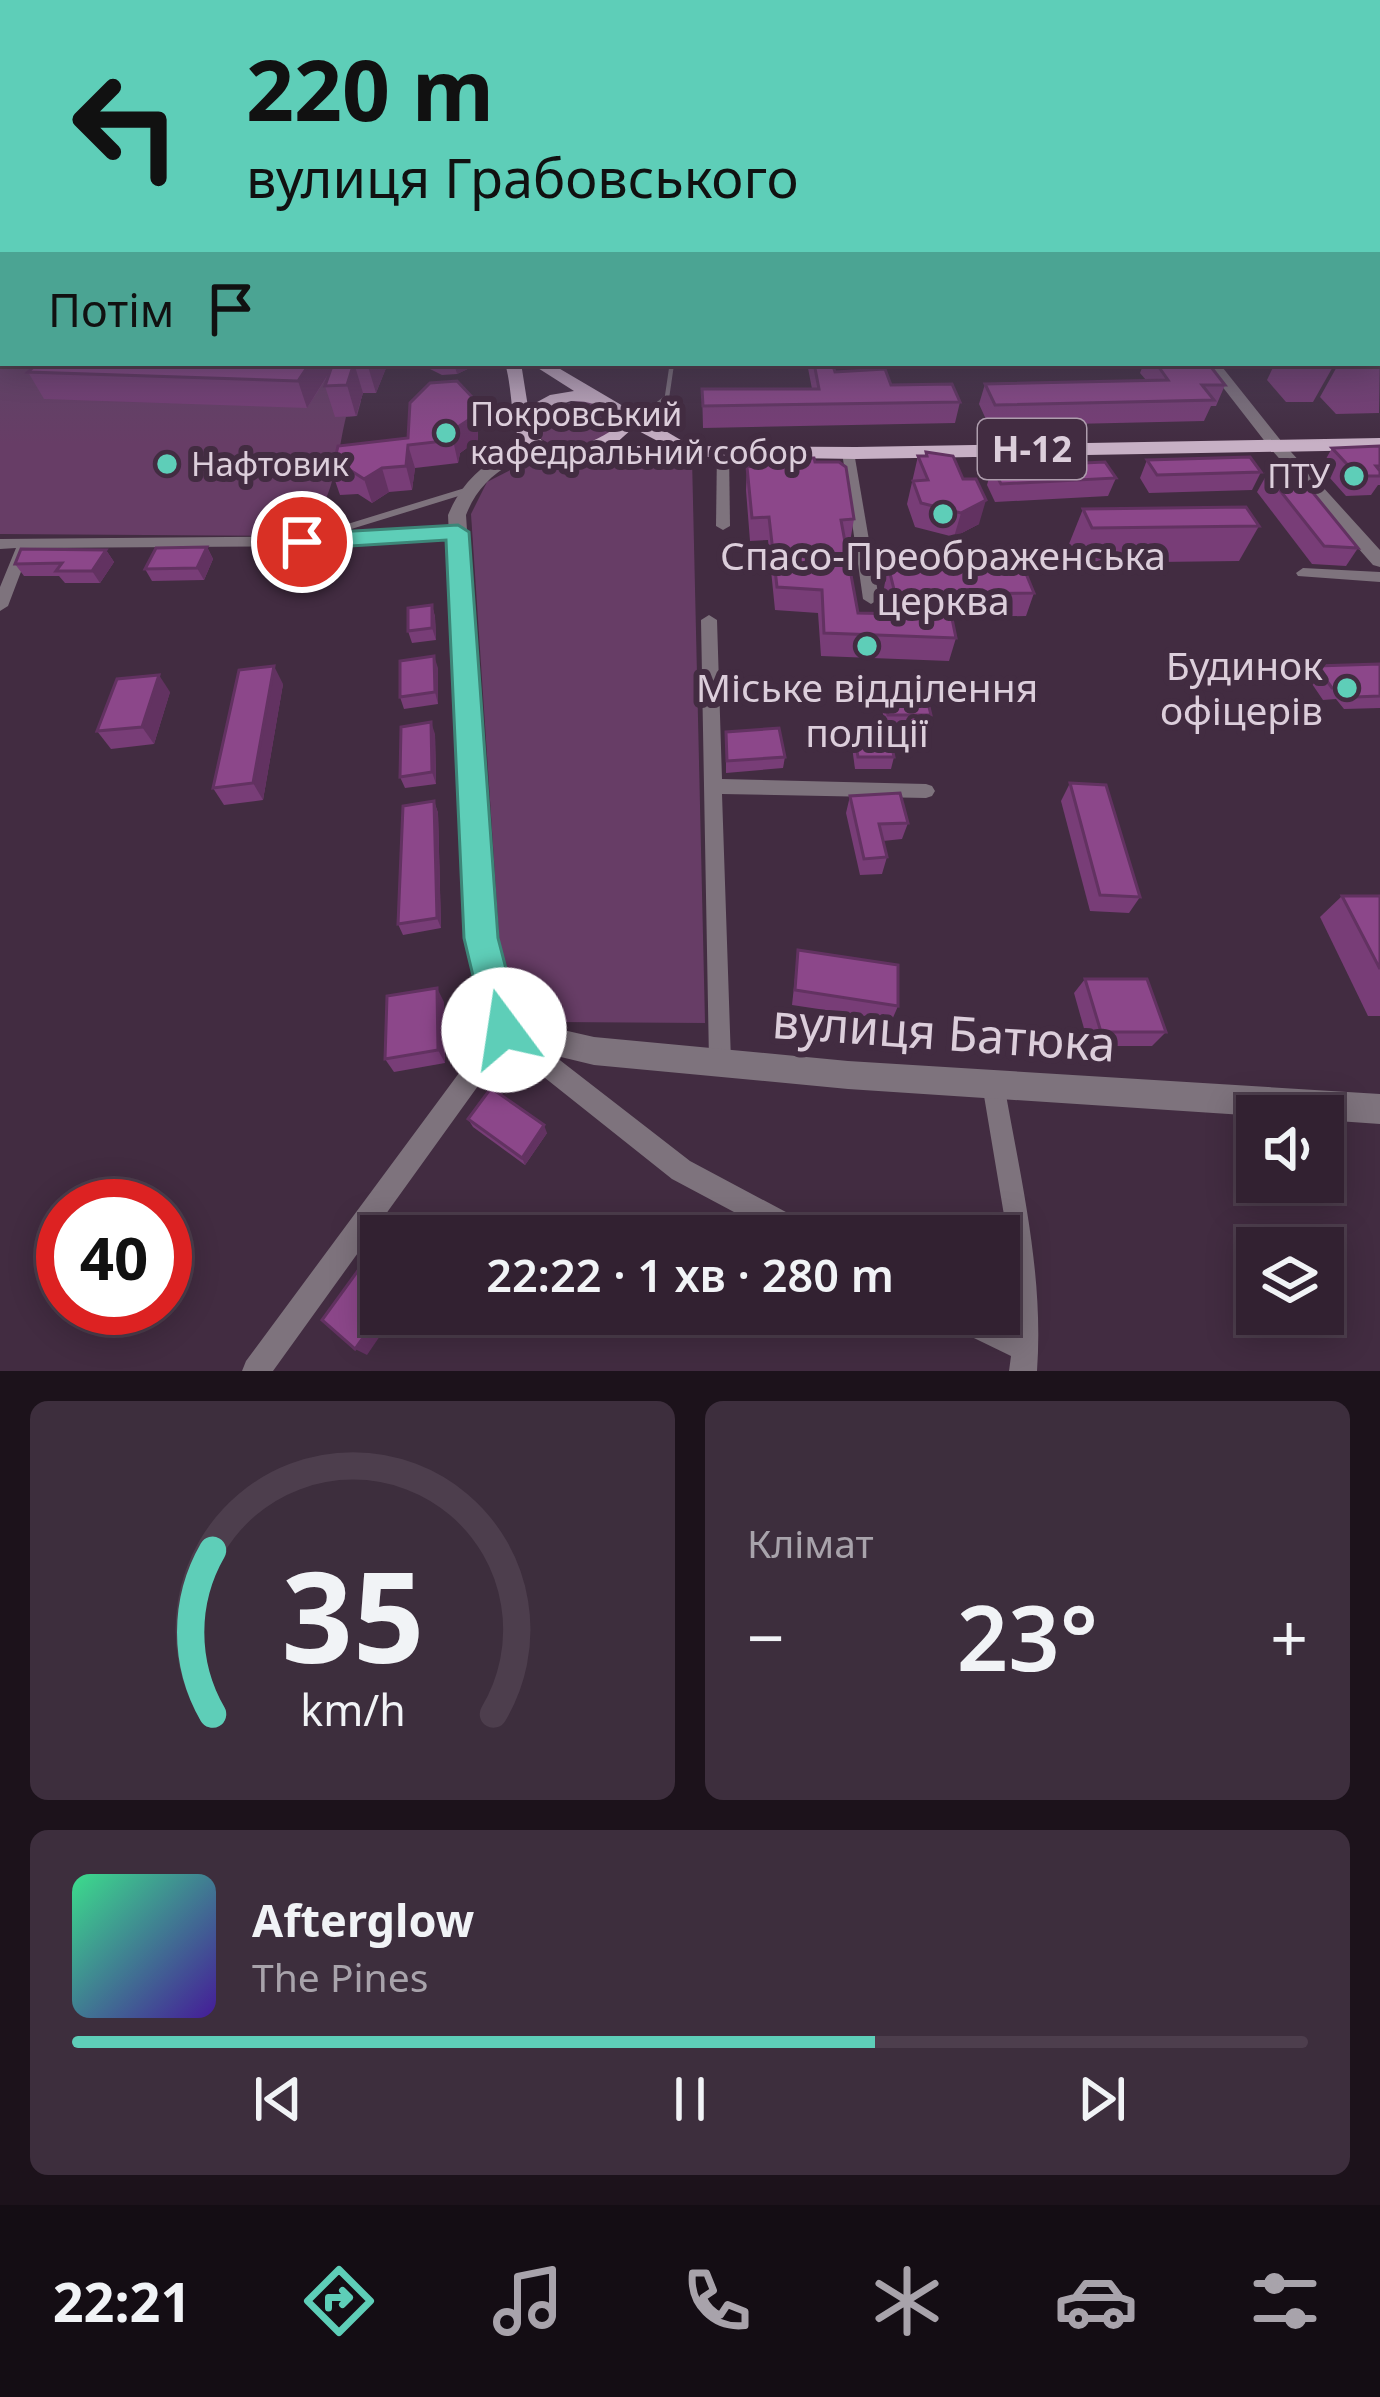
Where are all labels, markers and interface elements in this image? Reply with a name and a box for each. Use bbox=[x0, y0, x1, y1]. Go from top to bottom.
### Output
text: 220 m bbox=[246, 31, 494, 146]
icon: left bbox=[48, 48, 204, 204]
text: вулиця Грабовського bbox=[246, 140, 799, 214]
icon: arrive bbox=[198, 276, 264, 342]
text: Потім bbox=[48, 279, 174, 340]
place label: Покровський кафедральний собор bbox=[470, 391, 808, 474]
road number: Н-12 bbox=[978, 419, 1086, 479]
marker: Покровський кафедральний собор bbox=[433, 420, 459, 446]
place label: Нафтовик bbox=[191, 441, 350, 486]
marker: Нафтовик bbox=[154, 451, 180, 477]
place label: ПТУ bbox=[1267, 453, 1331, 498]
marker: ПТУ bbox=[1341, 463, 1367, 489]
pin bbox=[251, 491, 353, 593]
marker: Спасо-Преображенська церква bbox=[930, 501, 956, 527]
icon: arrive bbox=[269, 509, 335, 575]
place label: Спасо-Преображенська церква bbox=[720, 528, 1166, 626]
marker: Міське відділення поліції bbox=[854, 633, 880, 659]
place label: Будинок офіцерів bbox=[1160, 638, 1323, 736]
place label: Міське відділення поліції bbox=[696, 660, 1038, 758]
marker: Будинок офіцерів bbox=[1334, 675, 1360, 701]
position arrow bbox=[441, 967, 567, 1093]
street label: вулиця Батюка bbox=[770, 987, 1118, 1076]
map controls bbox=[1236, 1095, 1344, 1335]
button: sound bbox=[1236, 1095, 1344, 1203]
speed limit sign: 40 bbox=[36, 1179, 192, 1335]
button: layers bbox=[1236, 1227, 1344, 1335]
text: 22:22 · 1 хв · 280 m bbox=[486, 1244, 894, 1305]
text: Клімат bbox=[747, 1516, 874, 1569]
text: 35 bbox=[281, 1530, 424, 1700]
text: 23° bbox=[957, 1575, 1098, 1697]
text: − bbox=[747, 1591, 785, 1681]
text: + bbox=[1270, 1591, 1308, 1681]
text: km/h bbox=[300, 1679, 405, 1738]
text: Afterglow bbox=[252, 1889, 474, 1950]
text: The Pines bbox=[252, 1950, 428, 2003]
icon: previous bbox=[245, 2066, 311, 2132]
icon: pause bbox=[657, 2066, 723, 2132]
icon: next bbox=[1069, 2066, 1135, 2132]
icon: directions bbox=[297, 2259, 381, 2343]
icon: music bbox=[486, 2259, 570, 2343]
icon: phone bbox=[675, 2259, 759, 2343]
icon: climate bbox=[865, 2259, 949, 2343]
icon: car bbox=[1054, 2259, 1138, 2343]
icon: filters bbox=[1243, 2259, 1327, 2343]
text: 22:21 bbox=[53, 2264, 191, 2338]

